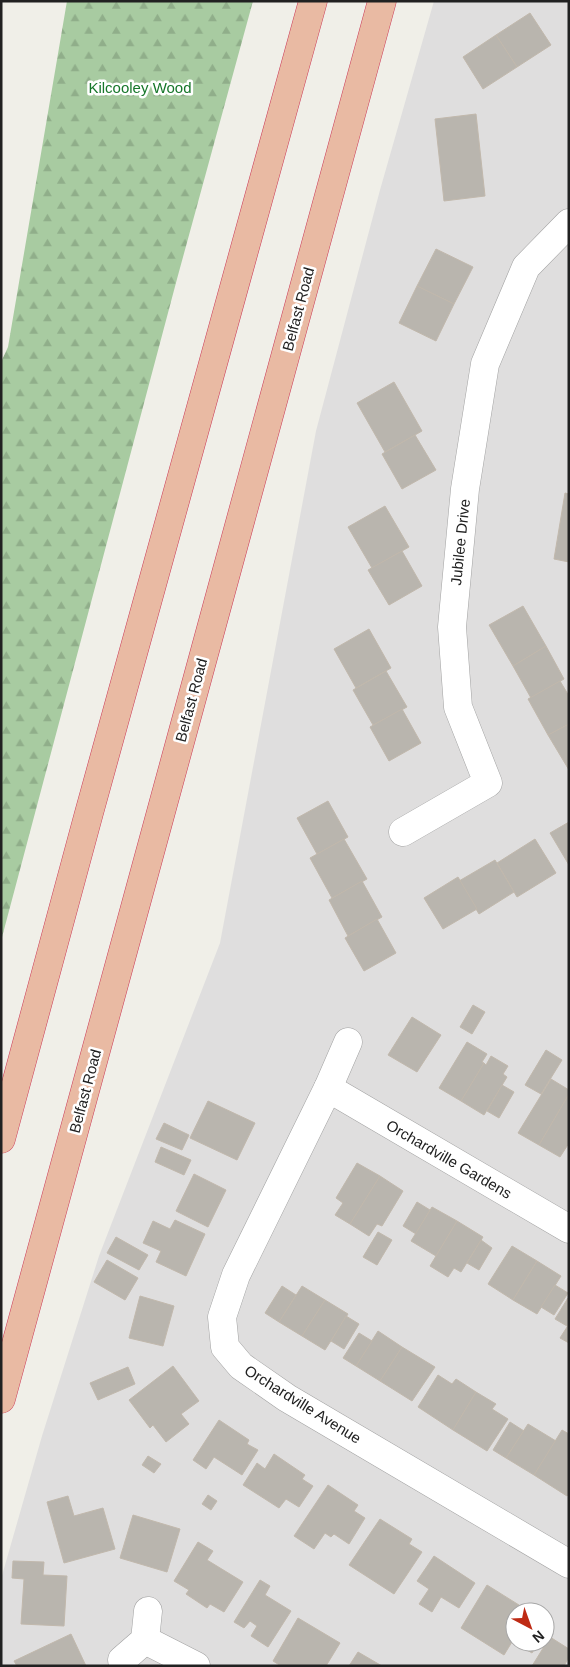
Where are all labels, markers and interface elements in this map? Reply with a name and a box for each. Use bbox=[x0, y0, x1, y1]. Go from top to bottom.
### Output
park label: Kilcooley Wood bbox=[88, 79, 192, 96]
street label: Belfast Road bbox=[279, 265, 317, 353]
street label: Jubilee Drive bbox=[447, 498, 473, 586]
street label: Belfast Road bbox=[172, 656, 210, 744]
street label: Belfast Road bbox=[66, 1047, 104, 1135]
street label: Orchardville Gardens bbox=[383, 1116, 515, 1202]
street label: Orchardville Avenue bbox=[242, 1361, 364, 1447]
north arrow bbox=[505, 1602, 555, 1652]
text: N bbox=[529, 1627, 548, 1646]

